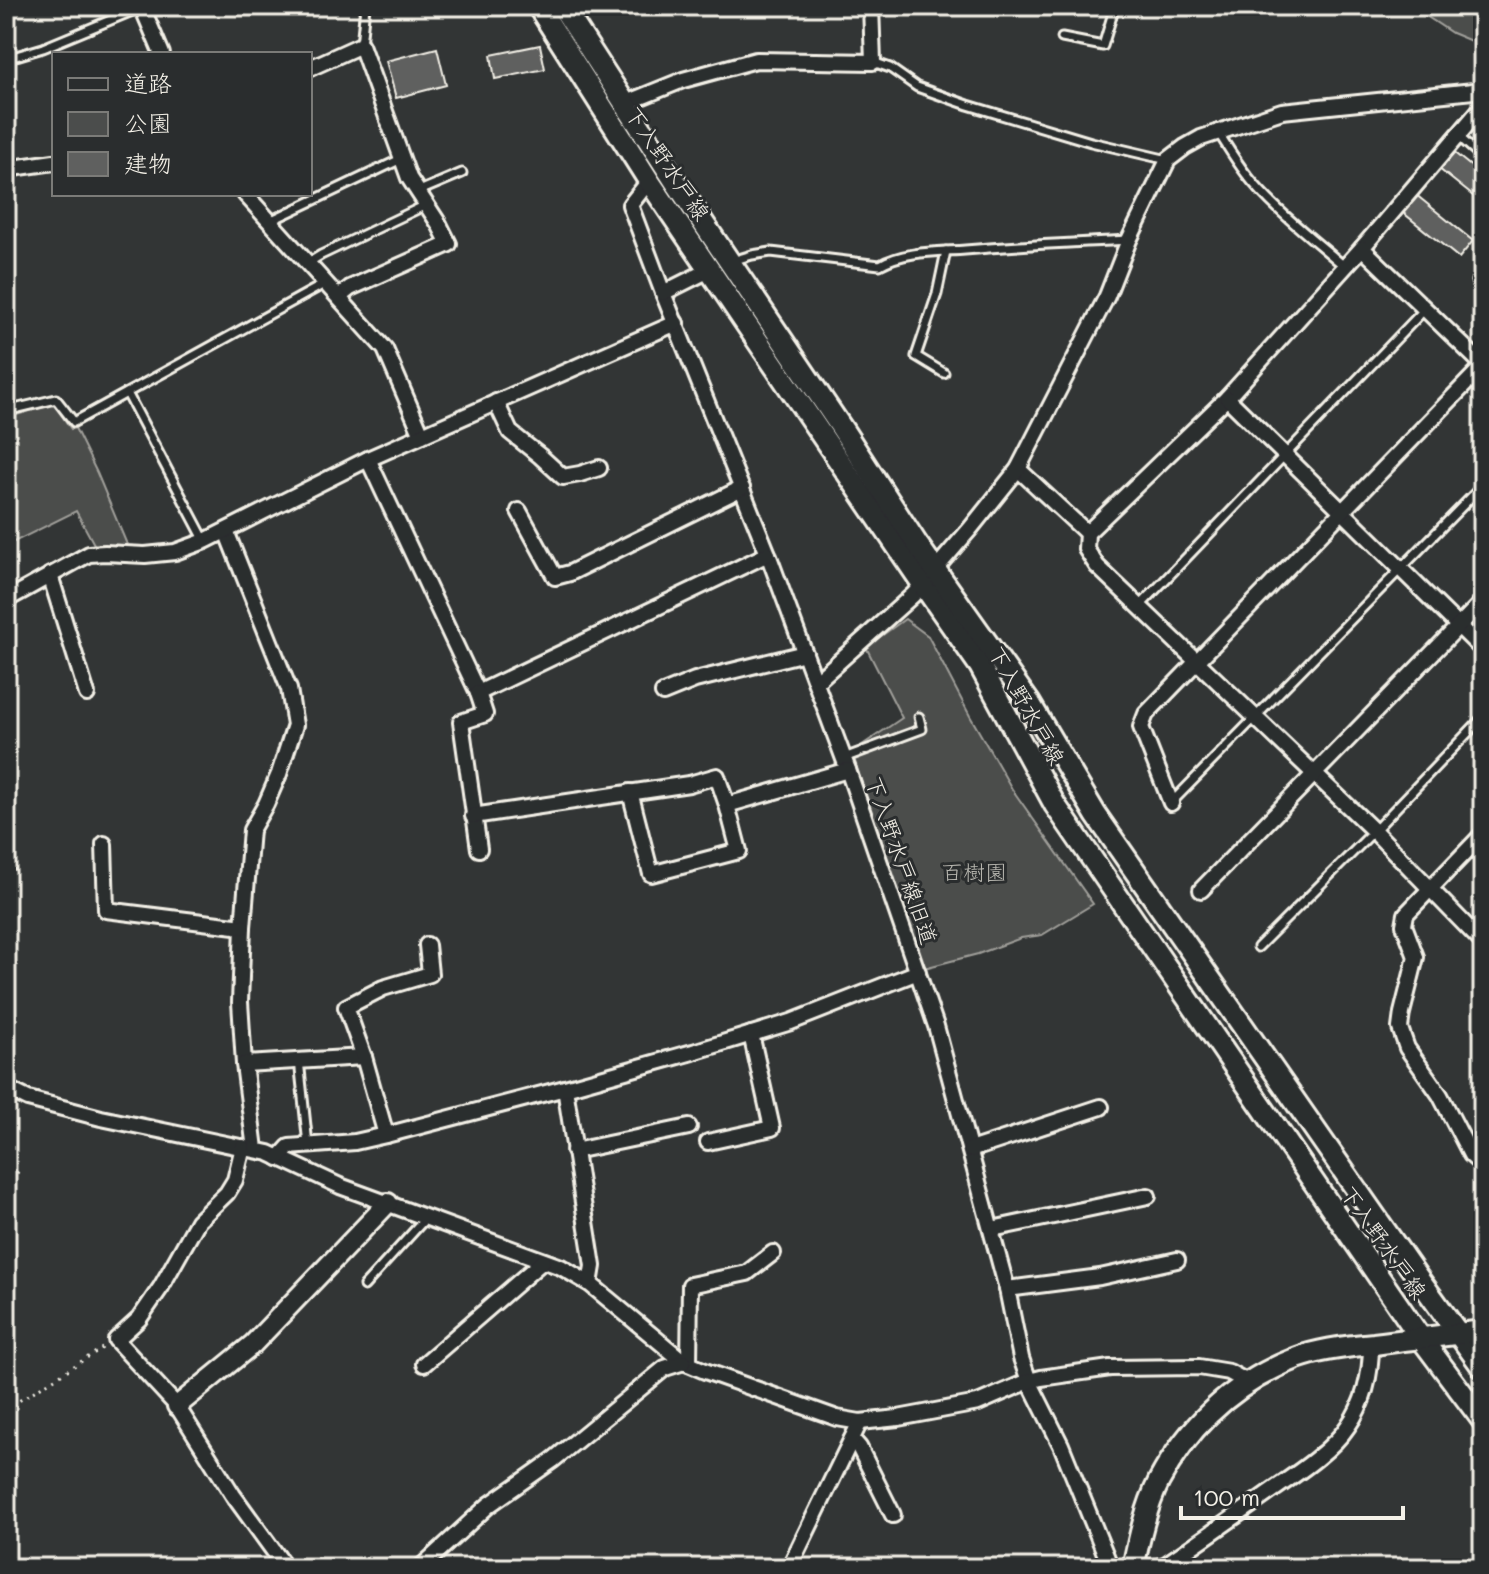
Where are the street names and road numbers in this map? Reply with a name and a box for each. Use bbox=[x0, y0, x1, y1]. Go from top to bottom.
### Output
street label: 下入野水戸線 bbox=[619, 100, 717, 226]
street label: 下入野水戸線 bbox=[982, 640, 1072, 770]
street label: 下入野水戸線旧道 bbox=[860, 772, 944, 948]
street label: 下入野水戸線 bbox=[1334, 1180, 1434, 1304]

